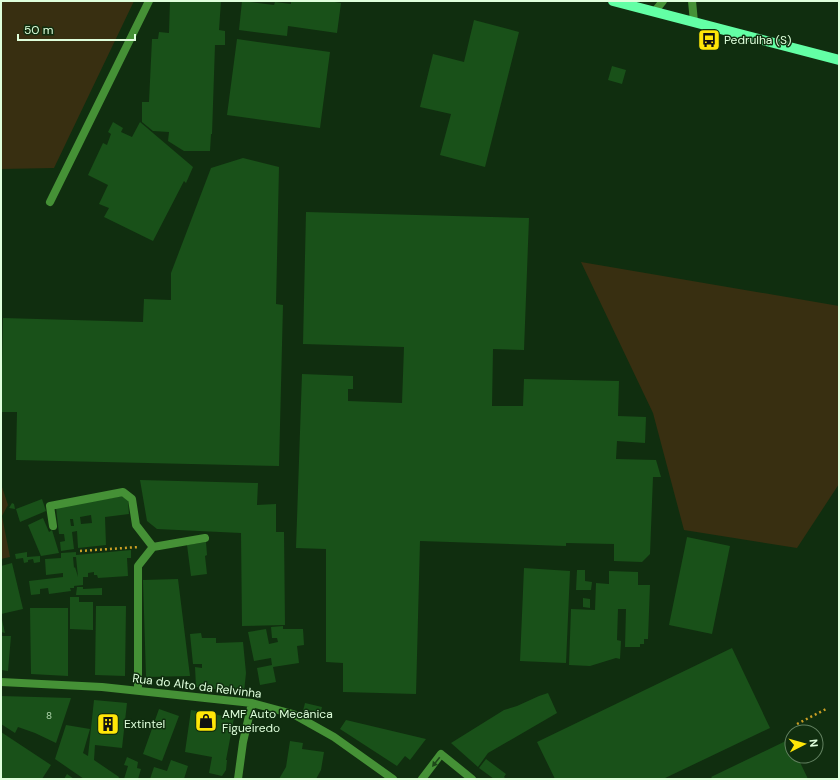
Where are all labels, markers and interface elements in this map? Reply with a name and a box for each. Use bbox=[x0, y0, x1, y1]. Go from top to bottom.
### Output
scale bar bbox=[18, 16, 135, 42]
text: 50 m bbox=[24, 22, 53, 38]
bus stop icon: Pedrulha (S) bbox=[696, 27, 722, 53]
place label: Pedrulha (S) bbox=[724, 32, 791, 48]
street label: Rua do Alto da Relvinha bbox=[131, 670, 263, 702]
place label: AMF Auto Mecânica Figueiredo bbox=[222, 706, 333, 736]
shop icon: AMF Auto Mecânica Figueiredo bbox=[193, 708, 219, 734]
house number: 8 bbox=[46, 709, 52, 722]
building icon: Extintel bbox=[95, 711, 121, 737]
place label: Extintel bbox=[124, 716, 165, 732]
north arrow bbox=[784, 724, 824, 764]
text: N bbox=[807, 738, 821, 748]
one-way arrow bbox=[432, 757, 440, 767]

